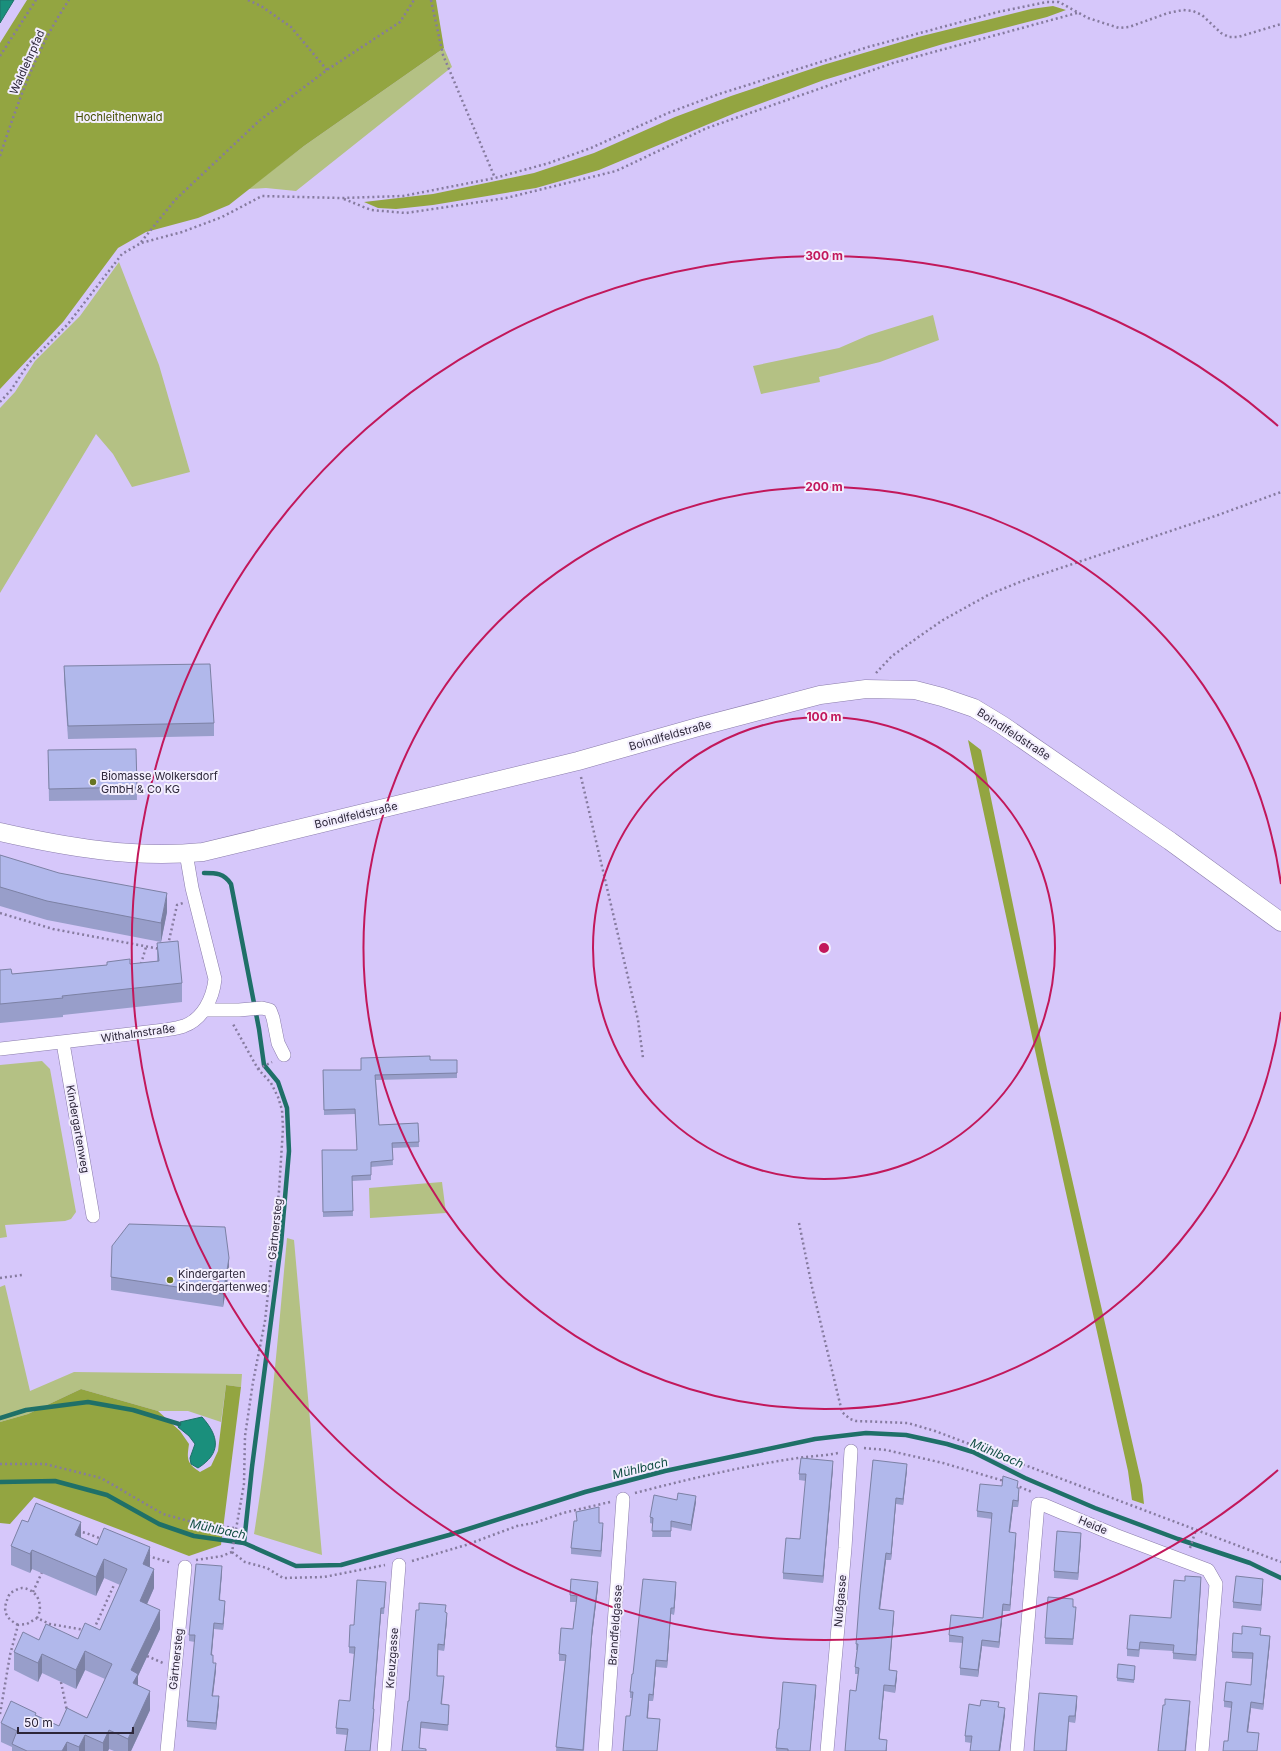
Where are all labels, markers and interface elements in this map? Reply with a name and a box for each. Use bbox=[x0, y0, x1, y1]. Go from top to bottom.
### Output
street label: Waldlehrpfad bbox=[7, 27, 47, 97]
park label: Hochleithenwald bbox=[76, 110, 162, 124]
text: 300 m bbox=[805, 248, 843, 263]
text: 200 m bbox=[805, 479, 843, 494]
street label: Boindlfeldstraße bbox=[975, 705, 1053, 763]
text: 100 m bbox=[806, 709, 842, 724]
street label: Boindlfeldstraße bbox=[627, 717, 713, 753]
place label: Biomasse Wolkersdorf GmbH & Co KG bbox=[101, 769, 218, 796]
marker: Biomasse Wolkersdorf GmbH & Co KG bbox=[88, 777, 98, 787]
street label: Boindlfeldstraße bbox=[313, 799, 399, 831]
centre of rings bbox=[817, 941, 831, 955]
street label: Withalmstraße bbox=[100, 1021, 176, 1045]
street label: Kindergartenweg bbox=[63, 1084, 93, 1174]
street label: Gärtnersteg bbox=[265, 1198, 285, 1260]
place label: Kindergarten Kindergartenweg bbox=[178, 1267, 267, 1294]
marker: Kindergarten Kindergartenweg bbox=[165, 1275, 175, 1285]
water label: Mühlbach bbox=[968, 1435, 1026, 1471]
water label: Mühlbach bbox=[611, 1454, 669, 1482]
street label: Heide bbox=[1076, 1513, 1110, 1537]
water label: Mühlbach bbox=[189, 1516, 247, 1542]
street label: Nußgasse bbox=[831, 1574, 849, 1628]
street label: Brandfeldgasse bbox=[605, 1584, 625, 1666]
street label: Kreuzgasse bbox=[383, 1627, 401, 1689]
street label: Gärtnersteg bbox=[166, 1628, 186, 1690]
scale bar bbox=[18, 1709, 133, 1735]
text: 50 m bbox=[24, 1715, 53, 1730]

